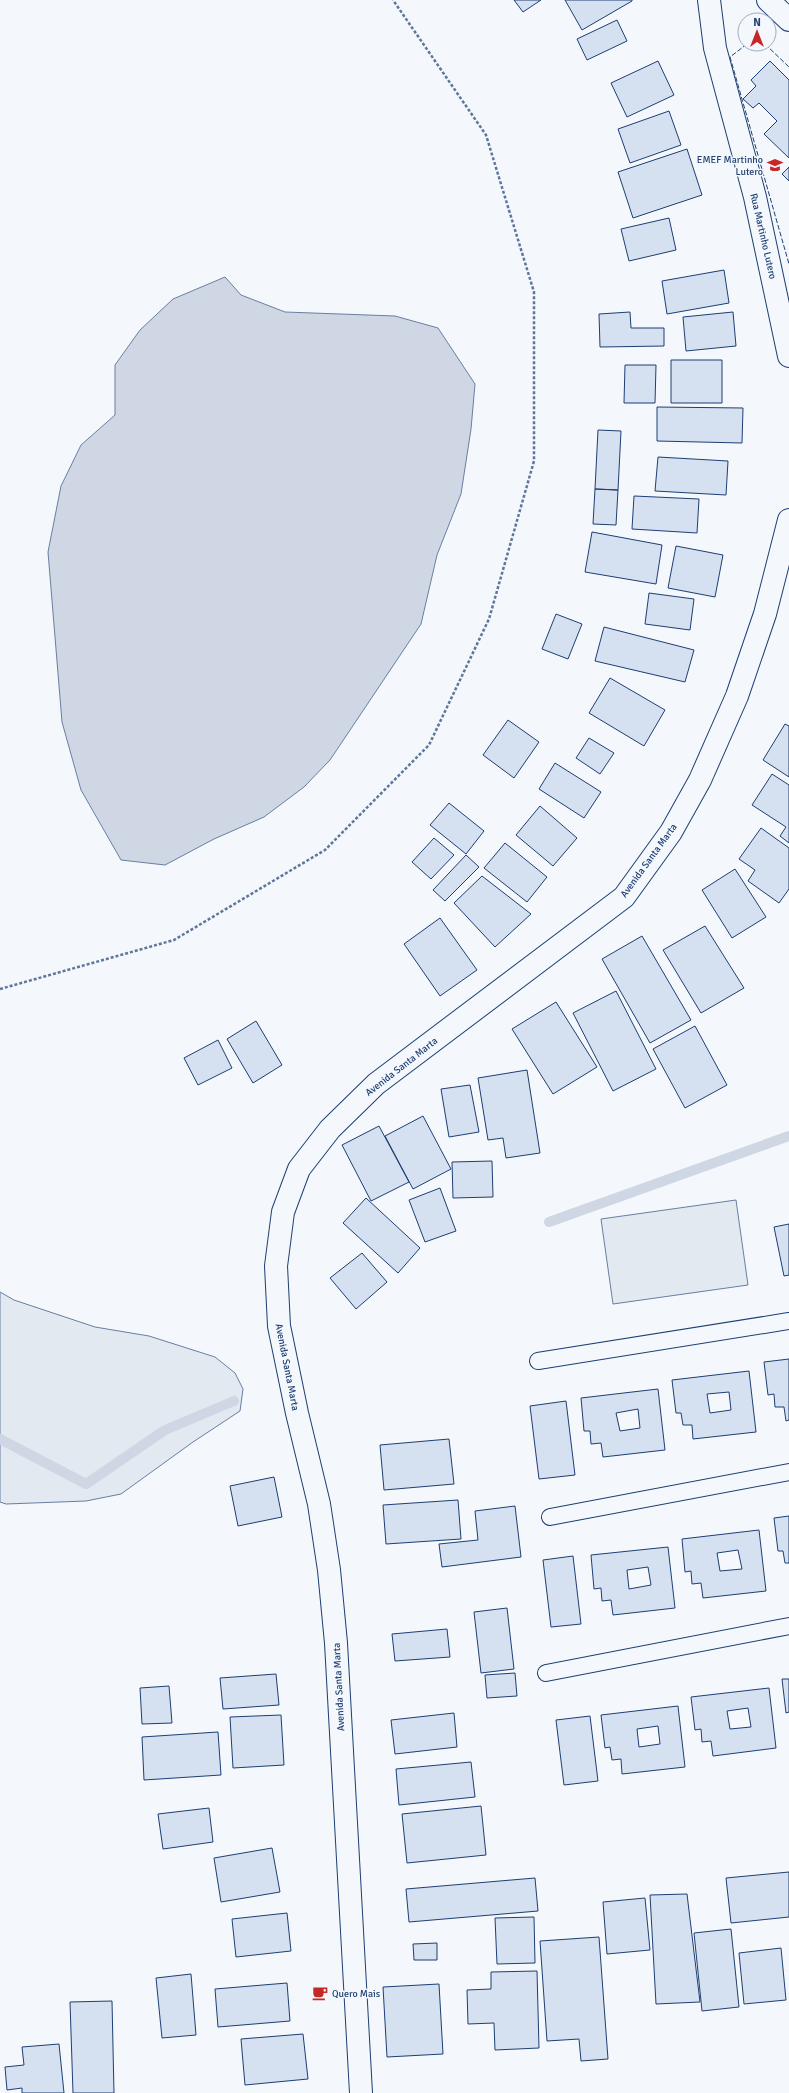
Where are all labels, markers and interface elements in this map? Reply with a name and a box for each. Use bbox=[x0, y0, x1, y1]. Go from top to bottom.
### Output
north arrow bbox=[737, 12, 777, 52]
text: N bbox=[753, 16, 761, 29]
place label: EMEF Martinho Lutero bbox=[697, 154, 763, 178]
school or university icon: EMEF Martinho Lutero bbox=[766, 156, 784, 174]
street label: Rua Martinho Lutero bbox=[747, 192, 779, 280]
street label: Avenida Santa Marta bbox=[618, 821, 680, 900]
street label: Avenida Santa Marta bbox=[363, 1035, 440, 1099]
street label: Avenida Santa Marta bbox=[273, 1323, 301, 1412]
street label: Avenida Santa Marta bbox=[331, 1642, 347, 1731]
cafe icon: Quero Mais bbox=[311, 1984, 329, 2002]
place label: Quero Mais bbox=[332, 1988, 381, 2000]

